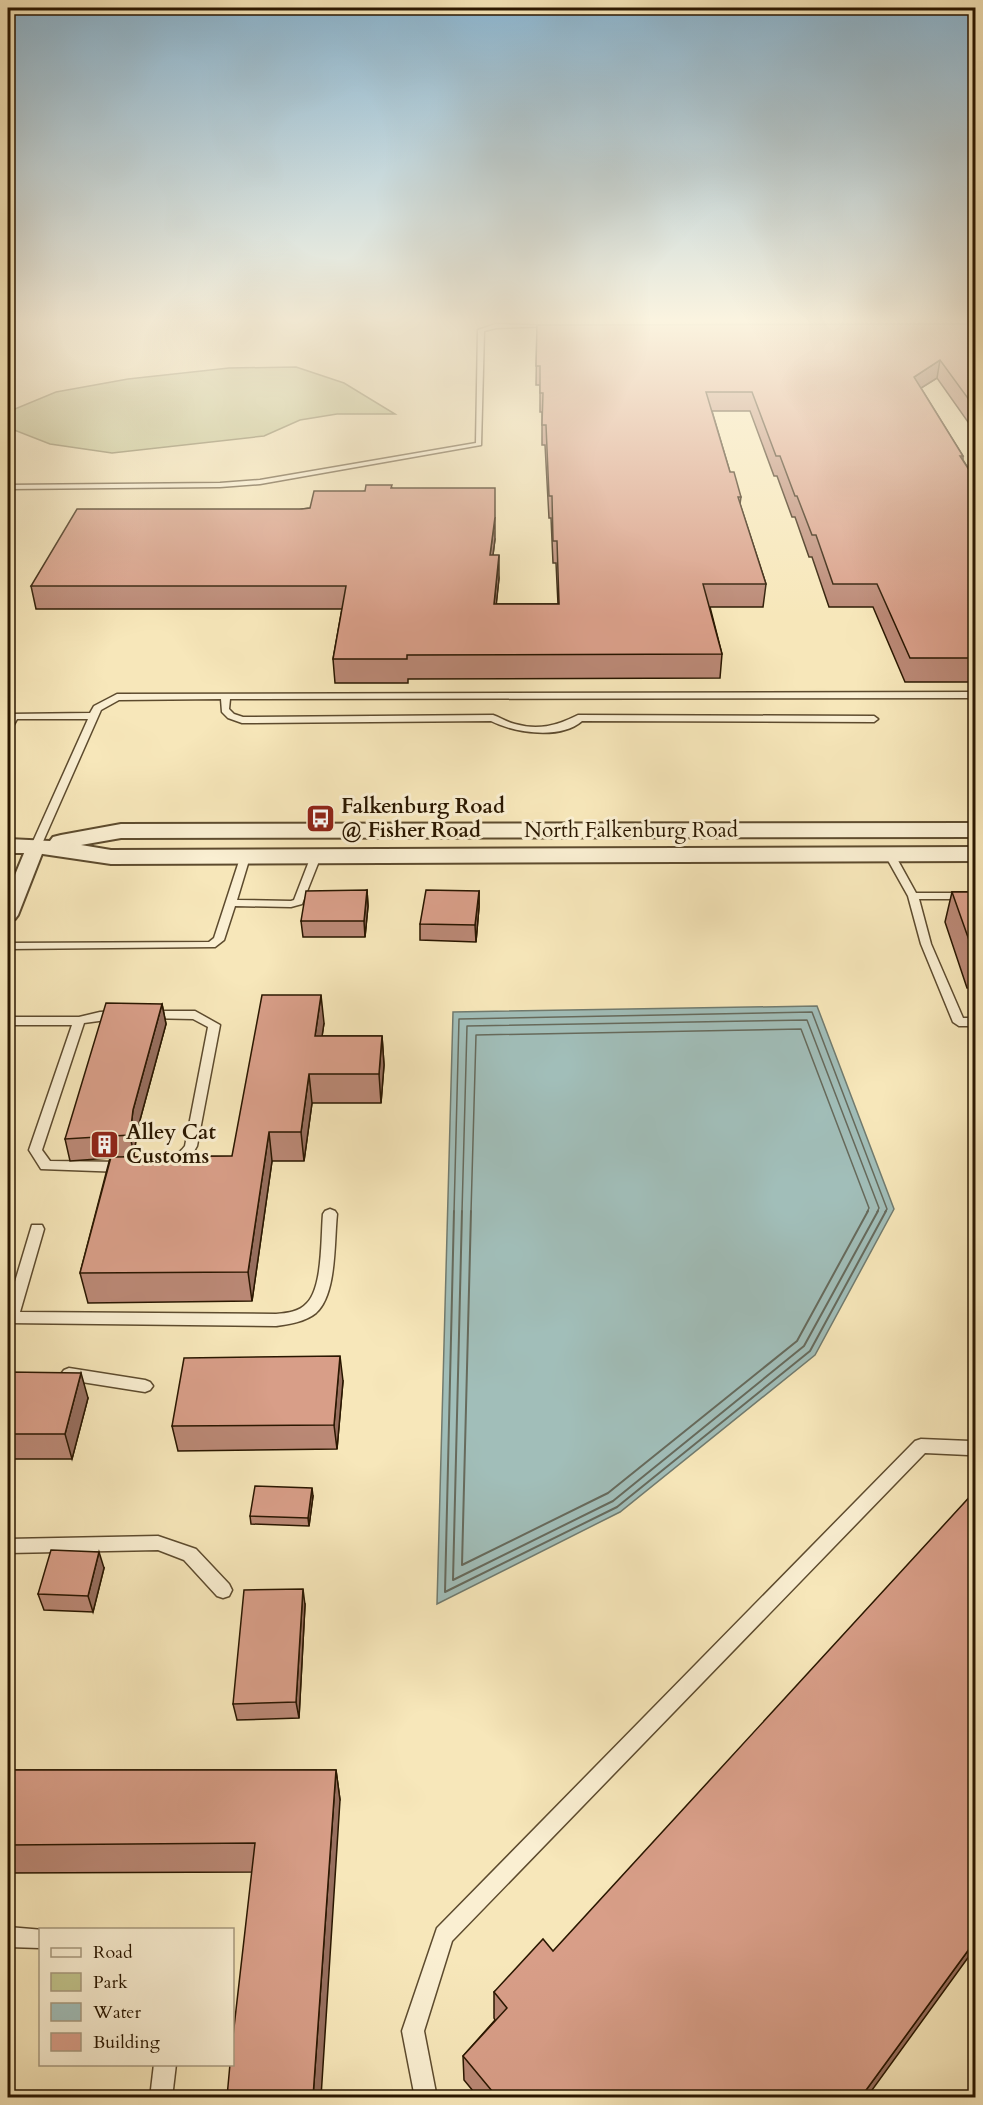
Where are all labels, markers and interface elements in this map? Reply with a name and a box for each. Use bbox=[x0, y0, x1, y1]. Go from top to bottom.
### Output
place label: Falkenburg Road @ Fisher Road bbox=[341, 792, 505, 845]
bus stop icon: Falkenburg Road @ Fisher Road bbox=[304, 802, 336, 834]
street label: North Falkenburg Road bbox=[524, 816, 738, 845]
place label: Alley Cat Customs bbox=[126, 1118, 216, 1171]
building icon: Alley Cat Customs bbox=[89, 1128, 121, 1160]
legend bbox=[39, 1928, 234, 2066]
text: Road bbox=[93, 1940, 133, 1965]
text: Park bbox=[93, 1970, 128, 1995]
text: Water bbox=[92, 2000, 142, 2025]
text: Building bbox=[93, 2030, 161, 2055]

